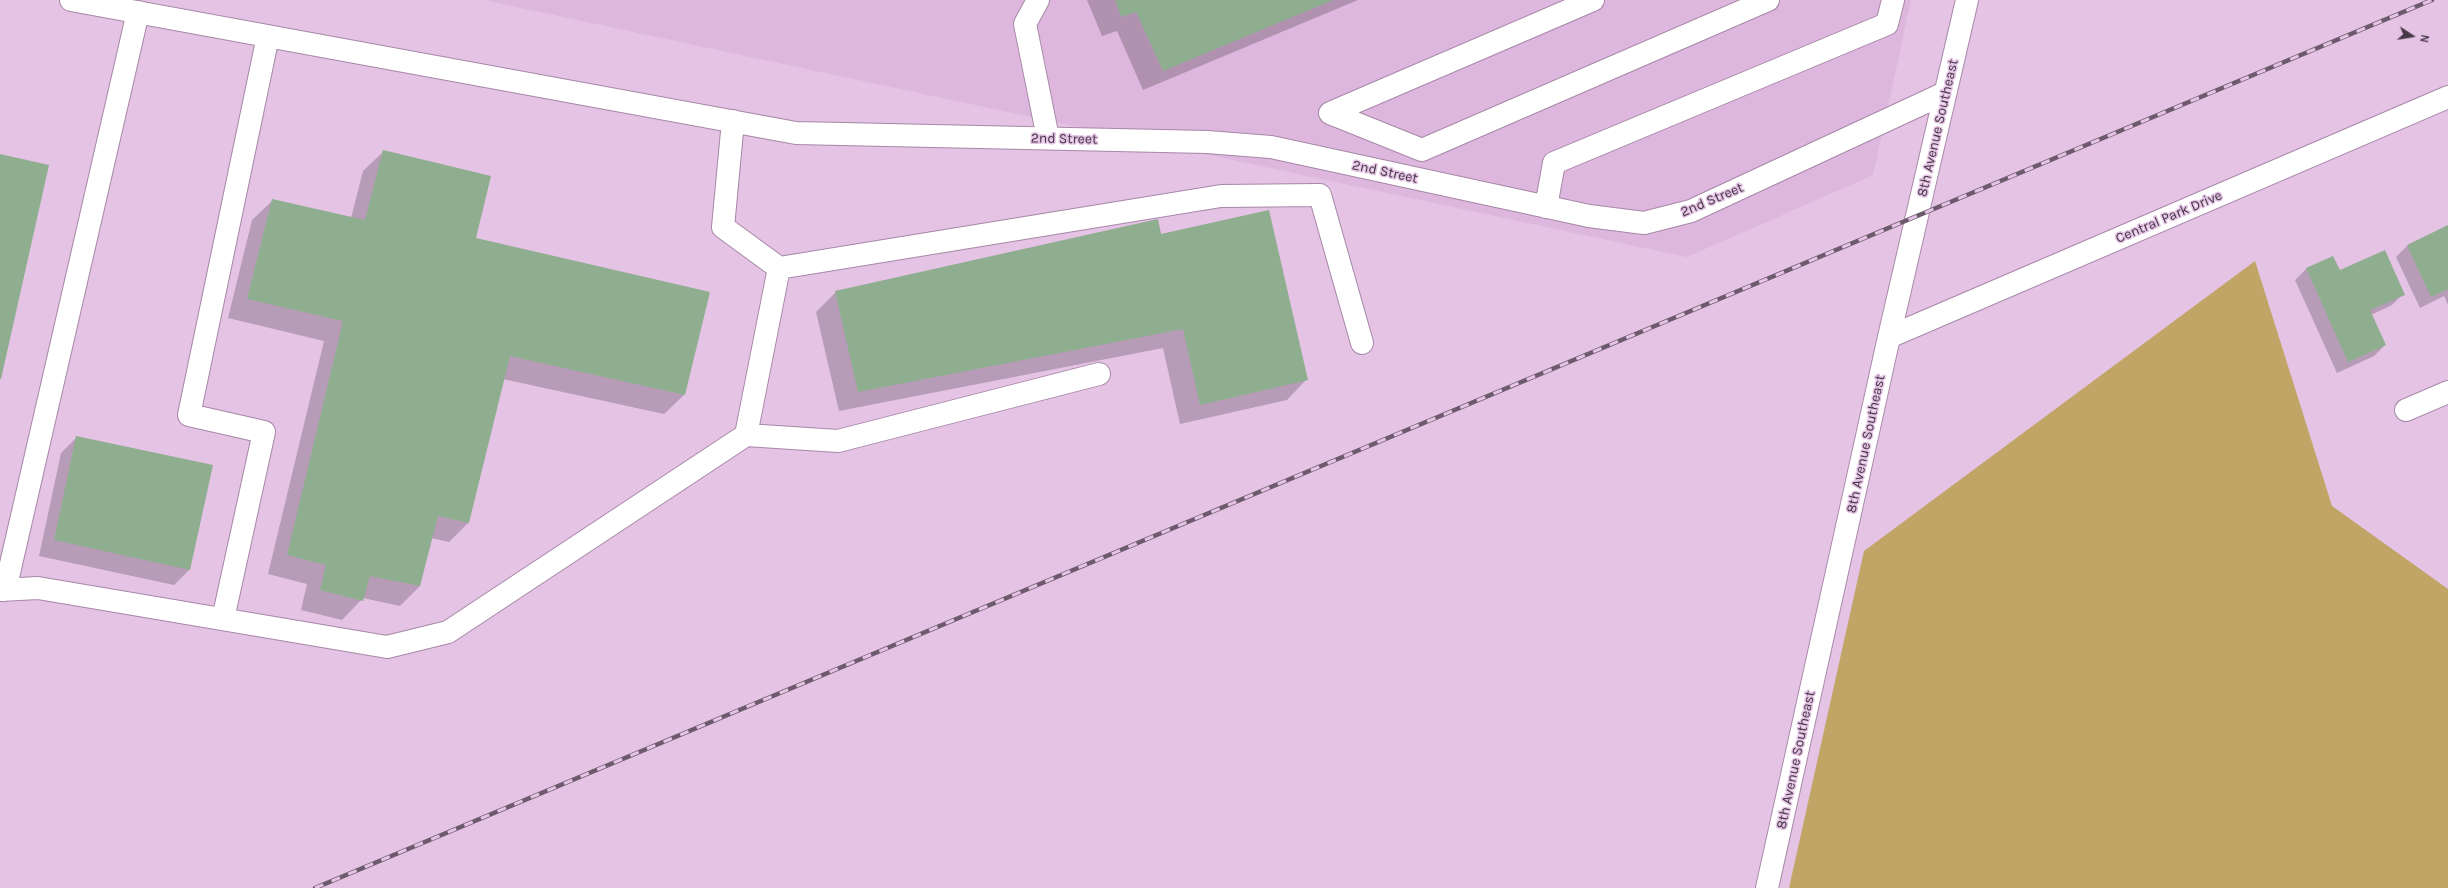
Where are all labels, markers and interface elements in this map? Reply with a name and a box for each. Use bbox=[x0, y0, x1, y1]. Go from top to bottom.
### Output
north arrow bbox=[2392, 16, 2432, 56]
text: N bbox=[2417, 33, 2431, 44]
street label: 8th Avenue Southeast bbox=[1914, 57, 1962, 199]
street label: 2nd Street bbox=[1031, 130, 1097, 148]
street label: 2nd Street bbox=[1351, 157, 1419, 187]
street label: 2nd Street bbox=[1678, 179, 1746, 221]
street label: Central Park Drive bbox=[2113, 187, 2225, 247]
street label: 8th Avenue Southeast bbox=[1843, 373, 1889, 515]
street label: 8th Avenue Southeast bbox=[1773, 689, 1819, 831]

